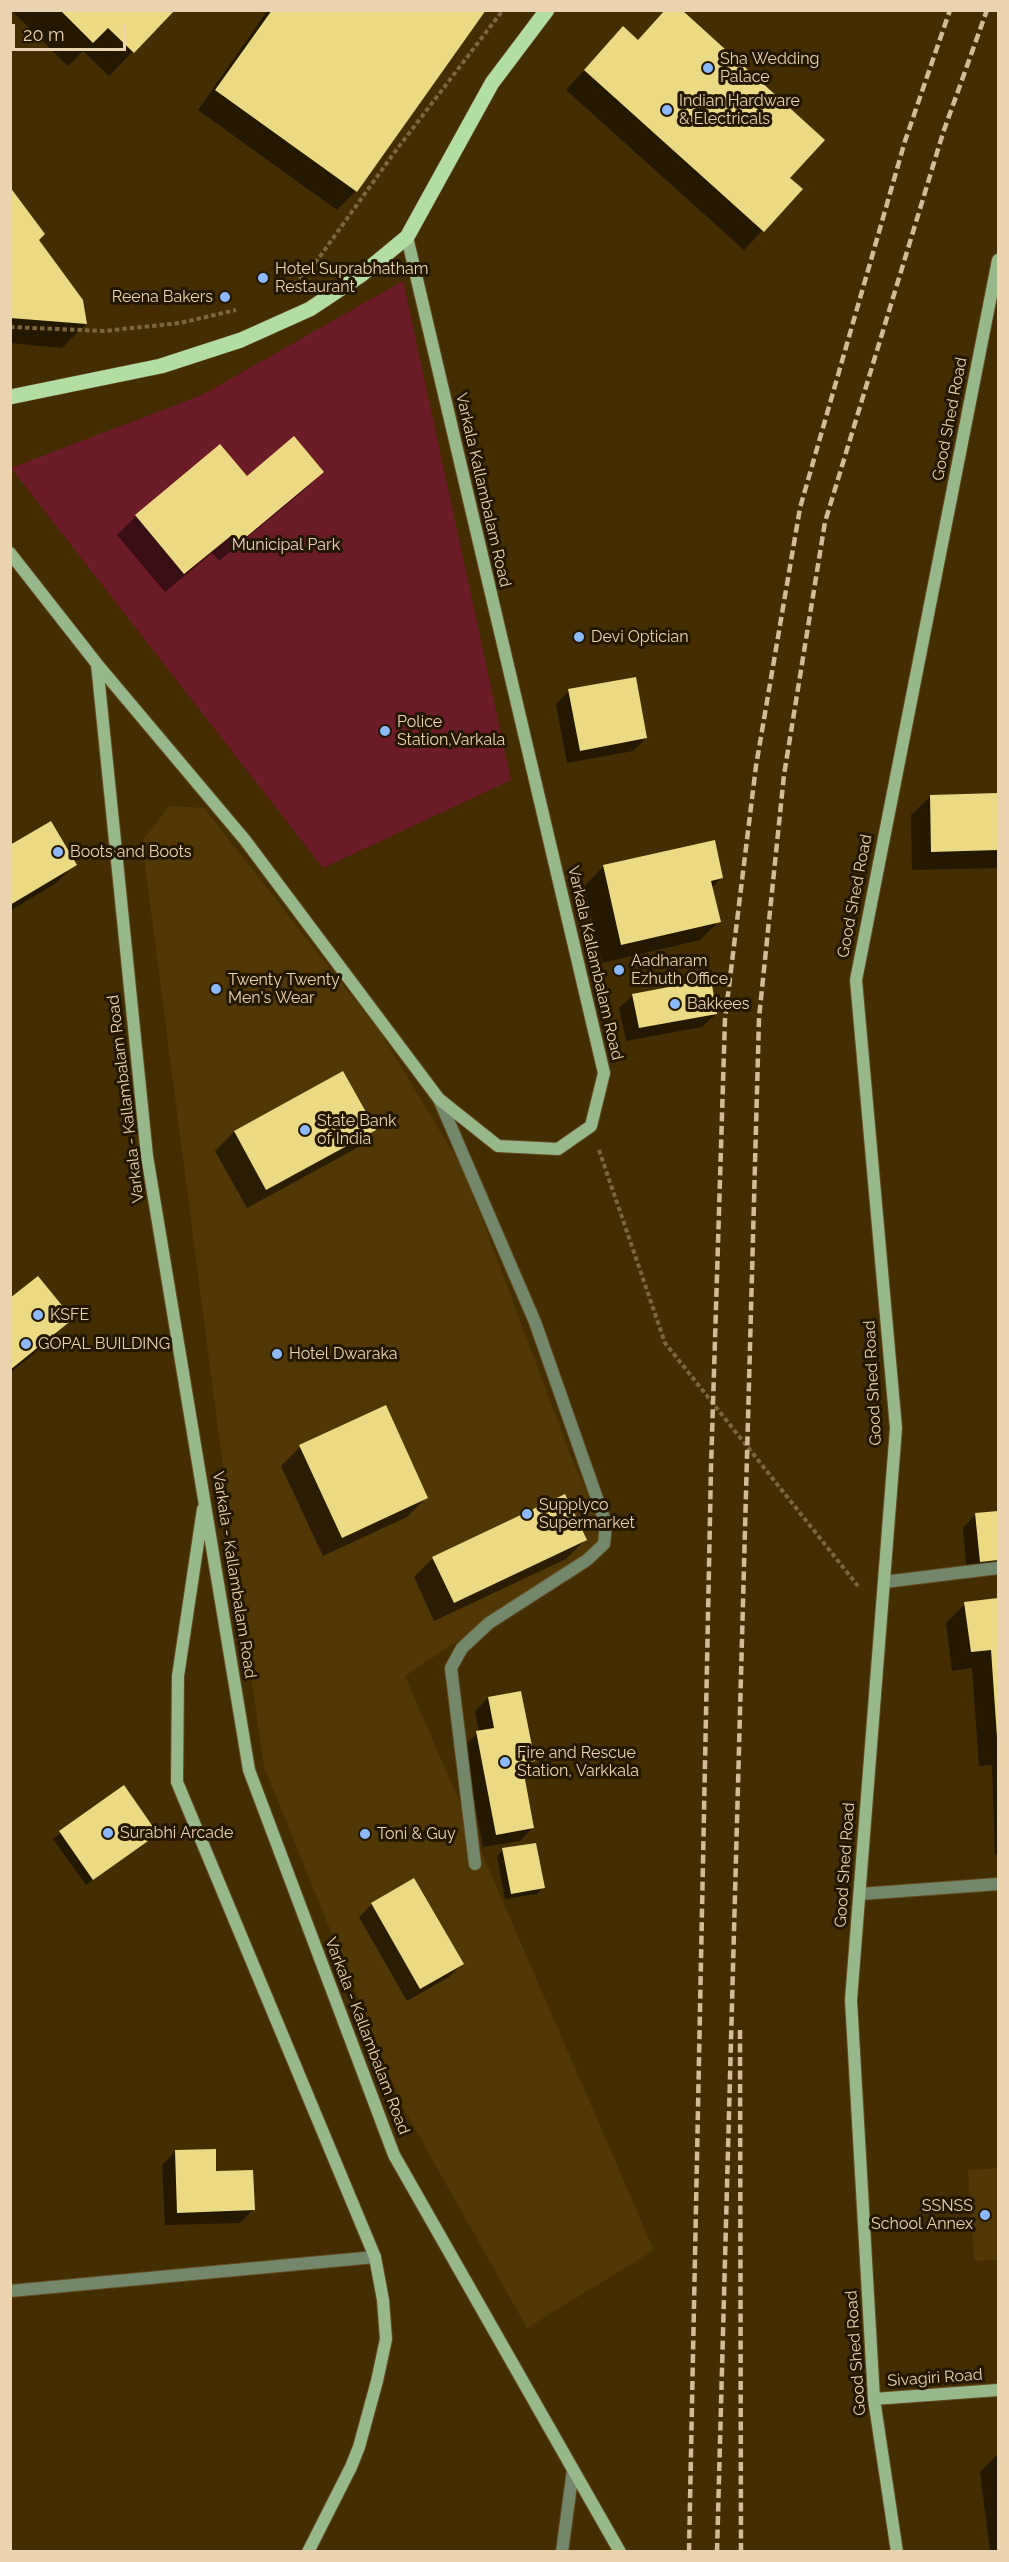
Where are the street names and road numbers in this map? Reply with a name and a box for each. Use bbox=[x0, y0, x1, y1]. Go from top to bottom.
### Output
street label: Good Shed Road bbox=[929, 356, 971, 482]
street label: Varkala Kallambalam Road bbox=[451, 391, 515, 589]
street label: Good Shed Road bbox=[834, 833, 876, 959]
street label: Varkala Kallambalam Road bbox=[563, 864, 627, 1062]
street label: Varkala - Kallambalam Road bbox=[104, 994, 148, 1204]
street label: Good Shed Road bbox=[860, 1320, 886, 1446]
street label: Varkala - Kallambalam Road bbox=[208, 1470, 260, 1680]
street label: Good Shed Road bbox=[831, 1802, 859, 1928]
street label: Varkala - Kallambalam Road bbox=[321, 1935, 413, 2137]
street label: Good Shed Road bbox=[842, 2290, 870, 2416]
street label: Sivagiri Road bbox=[887, 2365, 983, 2391]

